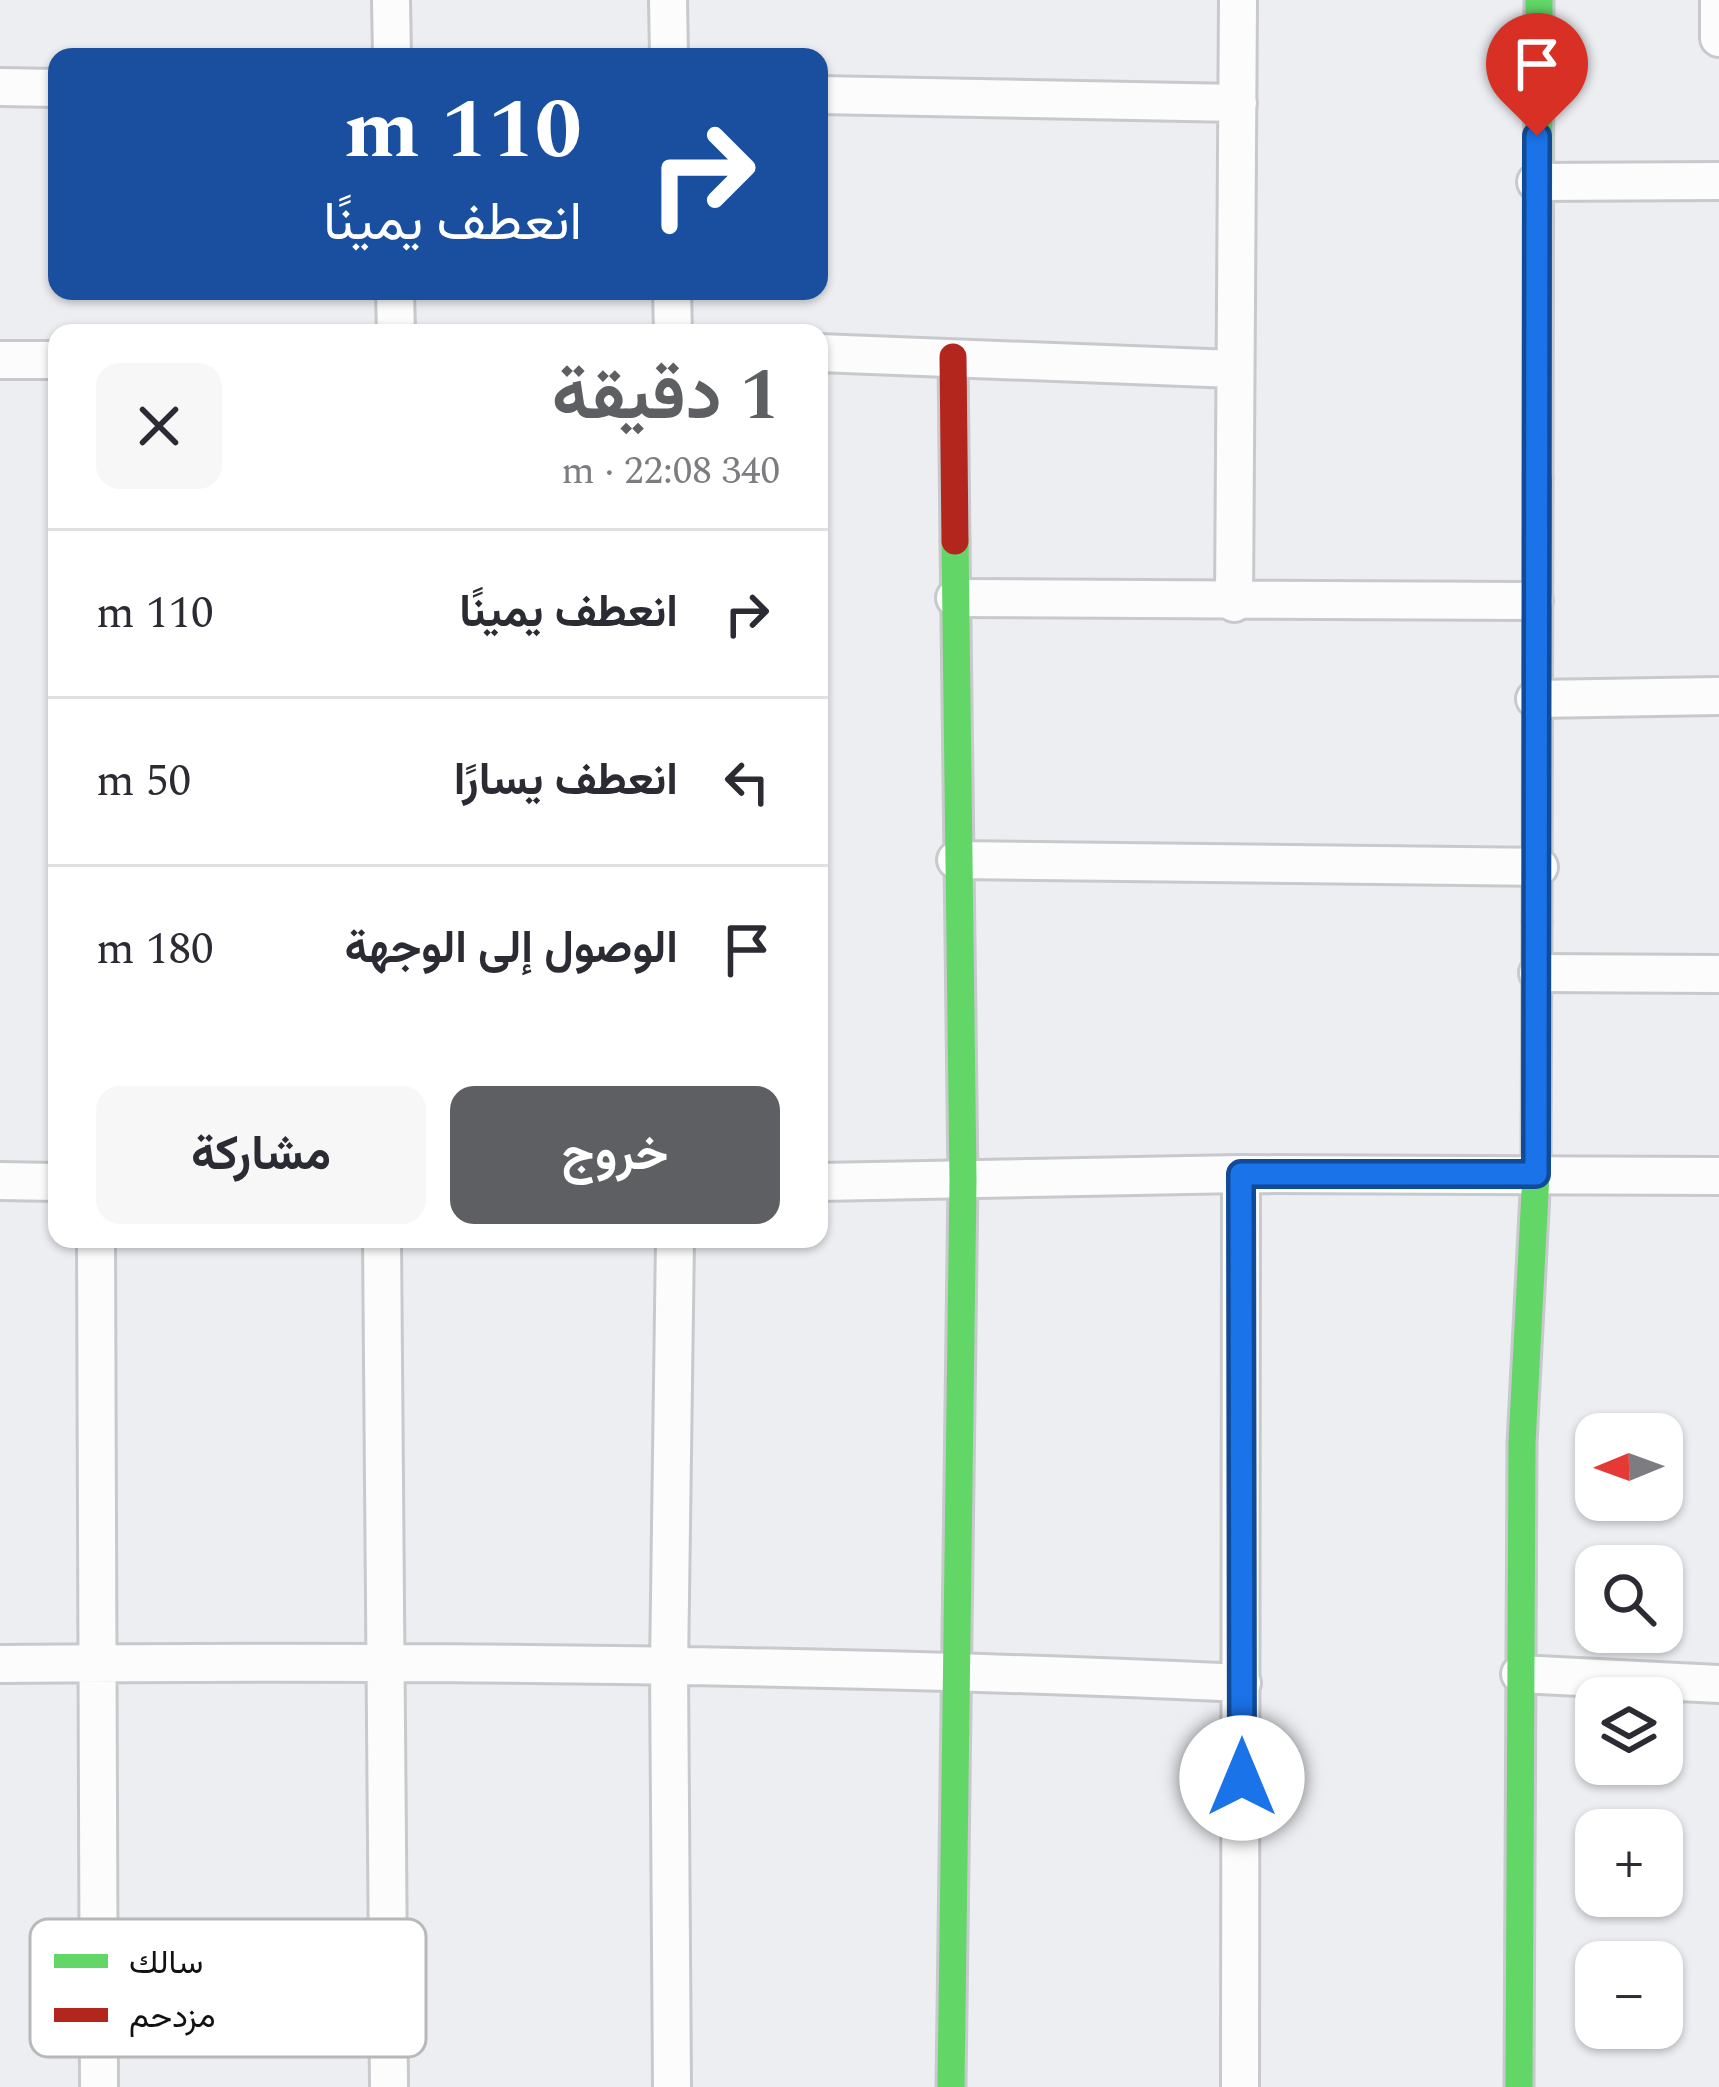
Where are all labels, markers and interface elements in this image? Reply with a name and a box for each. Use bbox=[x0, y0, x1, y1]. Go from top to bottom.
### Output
pin bbox=[1486, 13, 1588, 136]
icon: arrive bbox=[1504, 31, 1570, 97]
text: 110 m bbox=[344, 67, 582, 195]
icon: right bbox=[624, 96, 780, 252]
text: انعطف يمينًا bbox=[323, 182, 582, 264]
text: 1 دقيقة bbox=[552, 342, 780, 451]
button: close bbox=[96, 363, 222, 489]
text: 340 m · 22:08 bbox=[561, 442, 780, 501]
text: انعطف يمينًا bbox=[459, 578, 678, 647]
text: 110 m bbox=[96, 579, 213, 648]
icon: right bbox=[714, 581, 780, 647]
text: انعطف يسارًا bbox=[454, 746, 678, 815]
text: 50 m bbox=[96, 747, 191, 816]
icon: left bbox=[714, 749, 780, 815]
text: الوصول إلى الوجهة bbox=[344, 914, 678, 983]
text: 180 m bbox=[96, 915, 213, 984]
icon: arrive bbox=[714, 917, 780, 983]
button: مشاركة bbox=[96, 1086, 426, 1224]
button: خروج bbox=[450, 1086, 780, 1224]
north arrow bbox=[1575, 1413, 1683, 1521]
map controls bbox=[1575, 1413, 1683, 2049]
button: search bbox=[1575, 1545, 1683, 1653]
button: layers bbox=[1575, 1677, 1683, 1785]
position arrow bbox=[1179, 1715, 1305, 1841]
button: + bbox=[1575, 1809, 1683, 1917]
legend bbox=[30, 1919, 426, 2057]
text: سالك bbox=[129, 1938, 203, 1988]
button: − bbox=[1575, 1941, 1683, 2049]
text: مزدحم bbox=[129, 1992, 216, 2042]

